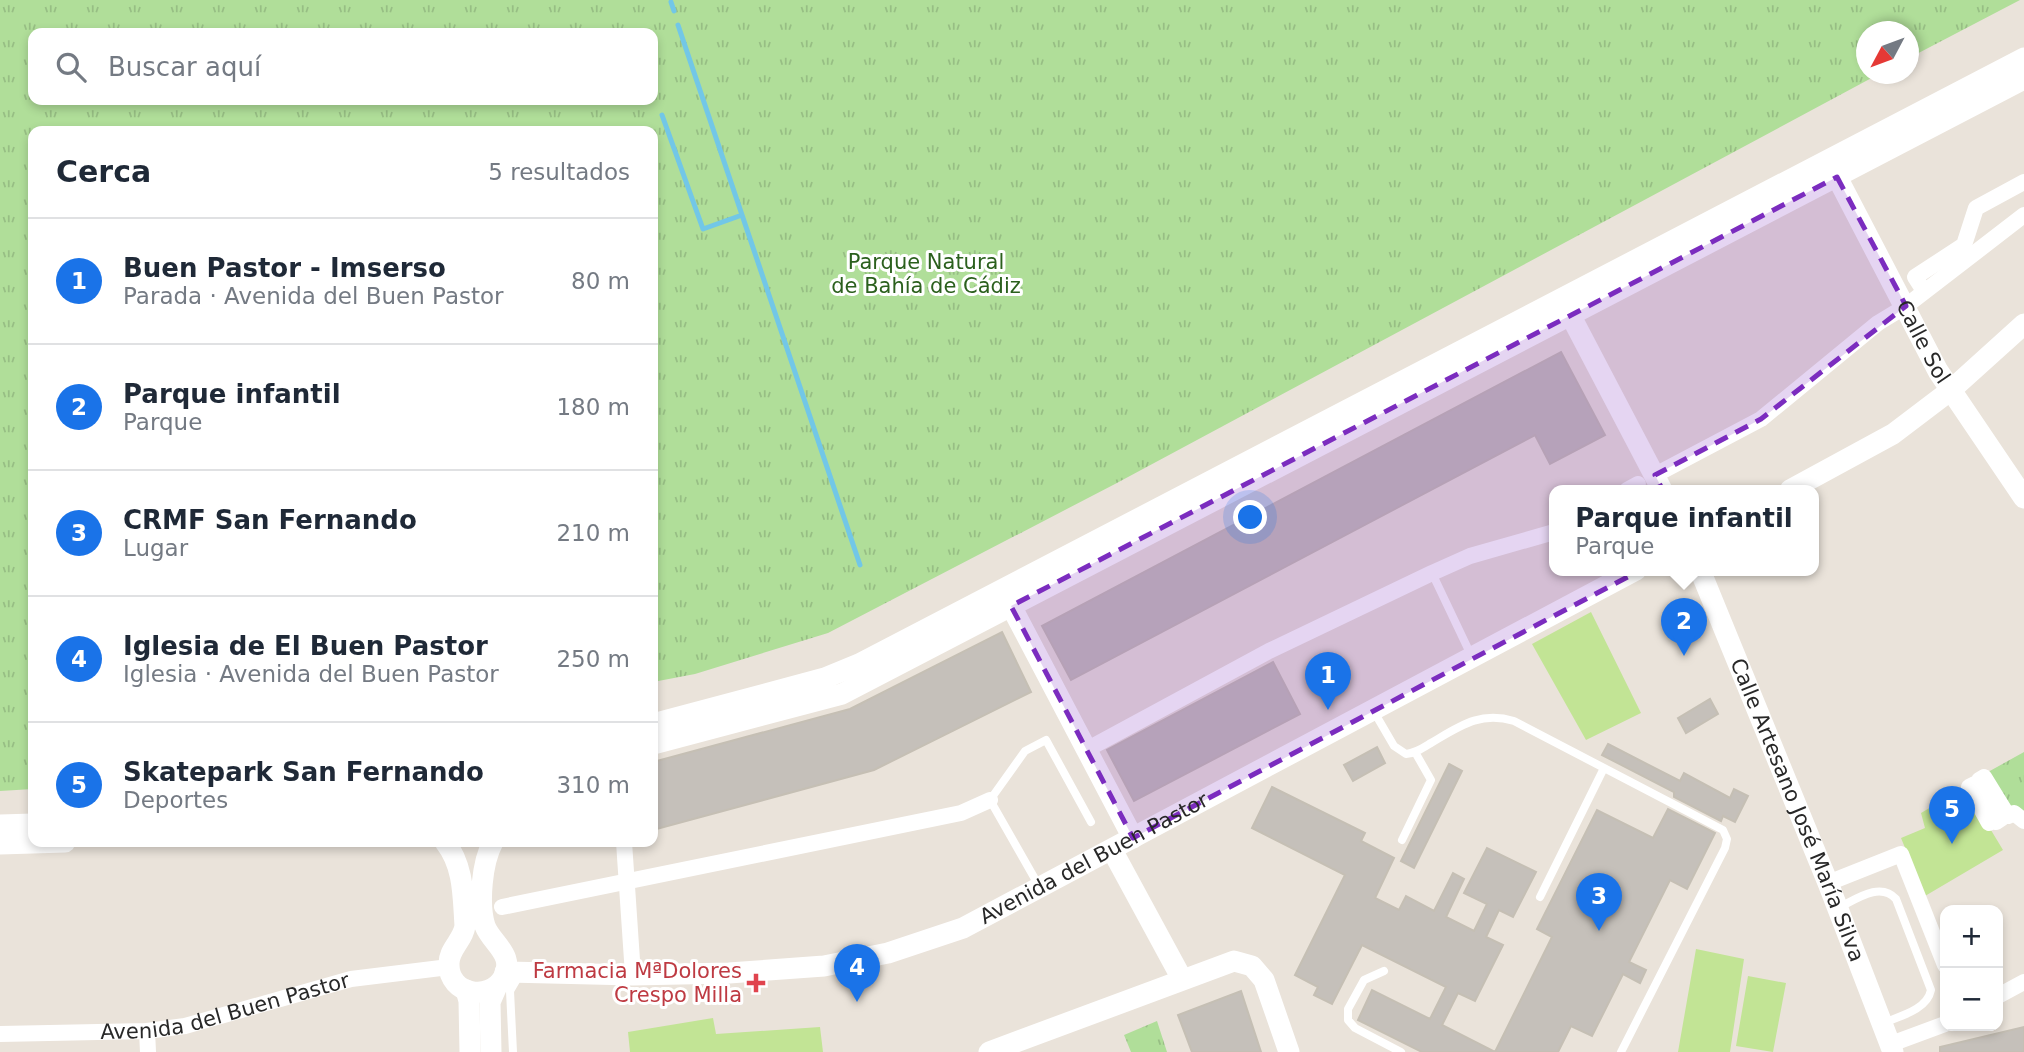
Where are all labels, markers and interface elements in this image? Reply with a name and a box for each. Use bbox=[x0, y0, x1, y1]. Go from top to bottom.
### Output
north arrow bbox=[1856, 21, 1919, 84]
search box bbox=[28, 28, 658, 105]
icon: search bbox=[52, 48, 90, 86]
text: Buscar aquí bbox=[108, 52, 261, 82]
text: Cerca bbox=[56, 154, 151, 189]
text: 5 resultados bbox=[488, 159, 630, 185]
park label: Parque Natural de Bahía de Cádiz bbox=[831, 250, 1021, 298]
text: Buen Pastor - Imserso bbox=[123, 253, 446, 283]
text: 1 bbox=[71, 268, 87, 294]
text: 80 m bbox=[571, 268, 630, 294]
text: Parada · Avenida del Buen Pastor bbox=[123, 283, 504, 309]
street label: Calle Sol bbox=[1891, 296, 1955, 388]
text: Parque infantil bbox=[123, 379, 341, 409]
text: 2 bbox=[71, 394, 87, 420]
text: 180 m bbox=[556, 394, 630, 420]
text: Parque bbox=[123, 409, 202, 435]
popup bbox=[1549, 485, 1819, 576]
your location bbox=[1233, 500, 1267, 534]
text: Parque infantil bbox=[1575, 503, 1793, 533]
text: CRMF San Fernando bbox=[123, 505, 417, 535]
text: 3 bbox=[71, 520, 87, 546]
text: 210 m bbox=[556, 520, 630, 546]
text: Parque bbox=[1575, 533, 1655, 559]
text: Lugar bbox=[123, 535, 188, 561]
pin: 2 bbox=[1661, 598, 1707, 656]
text: Iglesia de El Buen Pastor bbox=[123, 631, 488, 661]
text: 4 bbox=[71, 646, 87, 672]
text: 250 m bbox=[556, 646, 630, 672]
pin: 1 bbox=[1305, 652, 1351, 710]
street label: Calle Artesano José María Silva bbox=[1725, 655, 1869, 965]
text: Iglesia · Avenida del Buen Pastor bbox=[123, 661, 499, 687]
text: Skatepark San Fernando bbox=[123, 757, 484, 787]
text: 5 bbox=[71, 772, 87, 798]
text: 310 m bbox=[556, 772, 630, 798]
pin: 5 bbox=[1929, 786, 1975, 844]
text: Deportes bbox=[123, 787, 228, 813]
street label: Avenida del Buen Pastor bbox=[976, 788, 1213, 929]
pin: 3 bbox=[1576, 873, 1622, 931]
map controls bbox=[1940, 905, 2003, 1031]
button: + bbox=[1940, 905, 2003, 968]
pin: 4 bbox=[834, 944, 880, 1002]
place label: Farmacia MªDolores Crespo Milla bbox=[533, 959, 742, 1007]
street label: Avenida del Buen Pastor bbox=[100, 968, 352, 1044]
button: − bbox=[1940, 968, 2003, 1031]
marker: Farmacia MªDolores Crespo Milla bbox=[748, 975, 764, 991]

